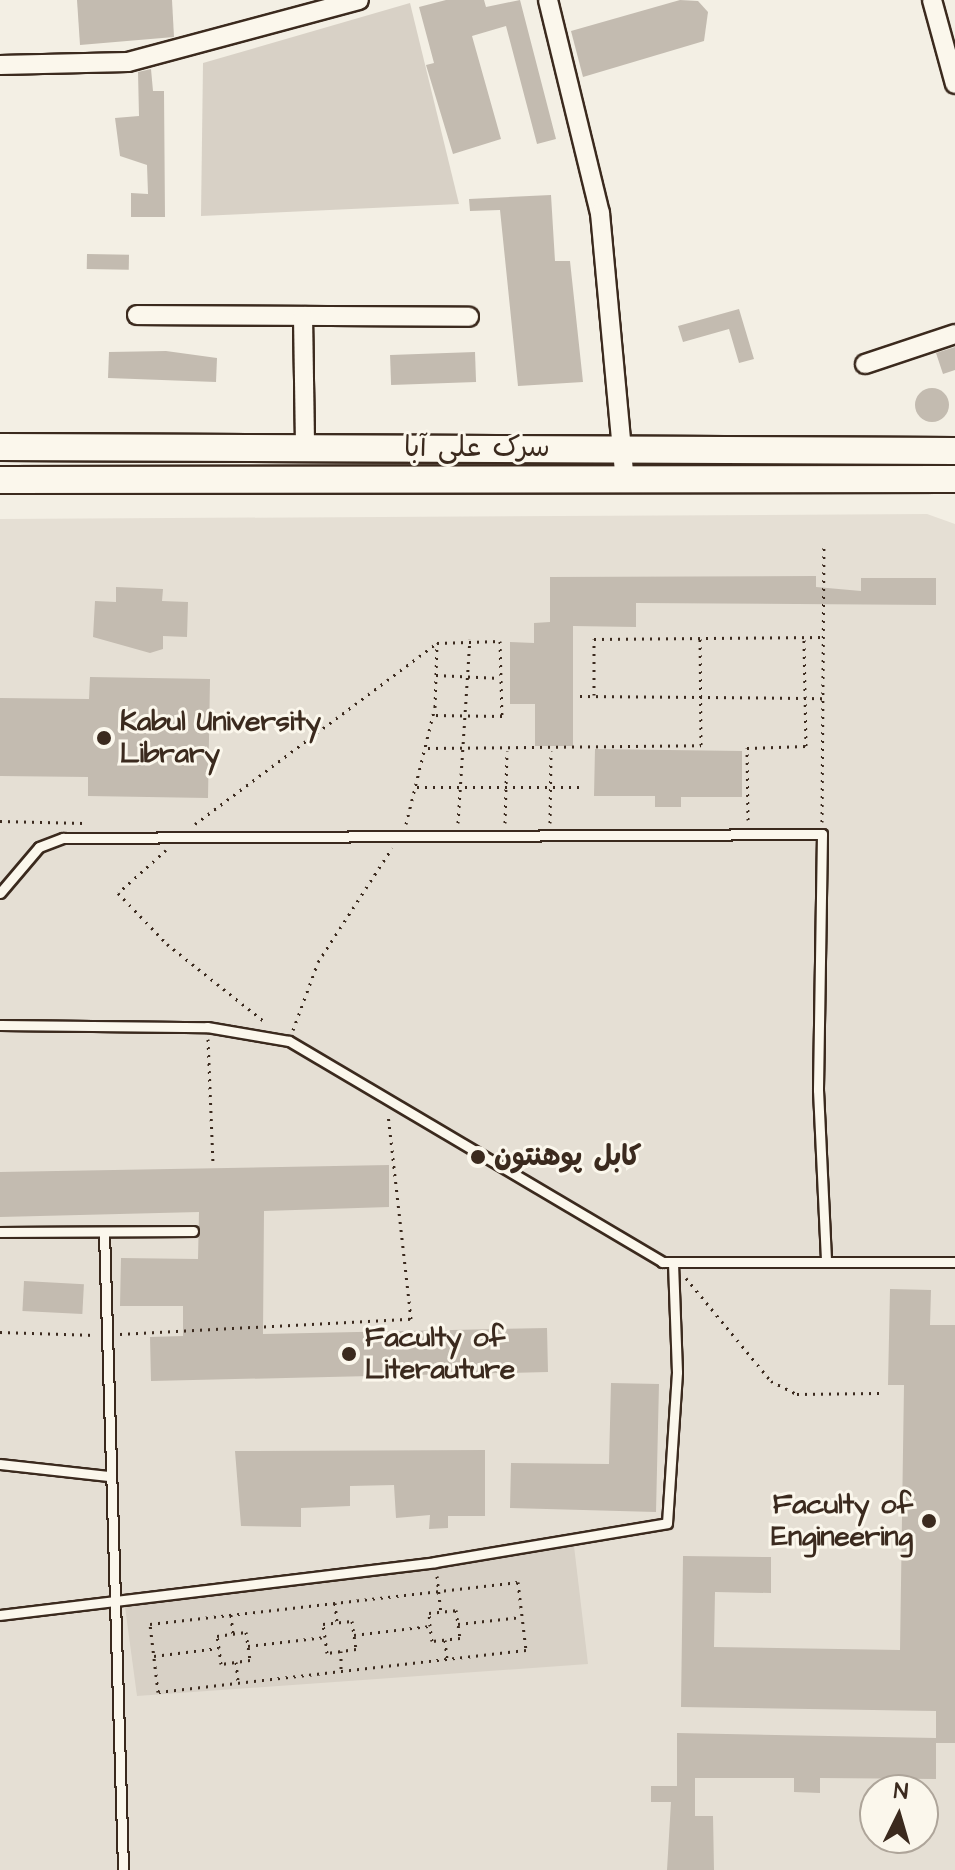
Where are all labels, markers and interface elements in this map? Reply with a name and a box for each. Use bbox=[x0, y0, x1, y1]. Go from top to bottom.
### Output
street label: سرک علی آبا bbox=[404, 431, 550, 465]
place label: Kabul University Library bbox=[120, 705, 321, 771]
marker: Kabul University Library bbox=[95, 729, 113, 747]
place label: کابل پوهنتون bbox=[494, 1140, 641, 1174]
marker: کابل پوهنتون bbox=[469, 1148, 487, 1166]
place label: Faculty of Literauture bbox=[365, 1321, 515, 1387]
marker: Faculty of Literauture bbox=[340, 1345, 358, 1363]
place label: Faculty of Engineering bbox=[771, 1488, 913, 1554]
marker: Faculty of Engineering bbox=[920, 1512, 938, 1530]
north arrow bbox=[859, 1774, 939, 1854]
text: N bbox=[893, 1776, 909, 1808]

